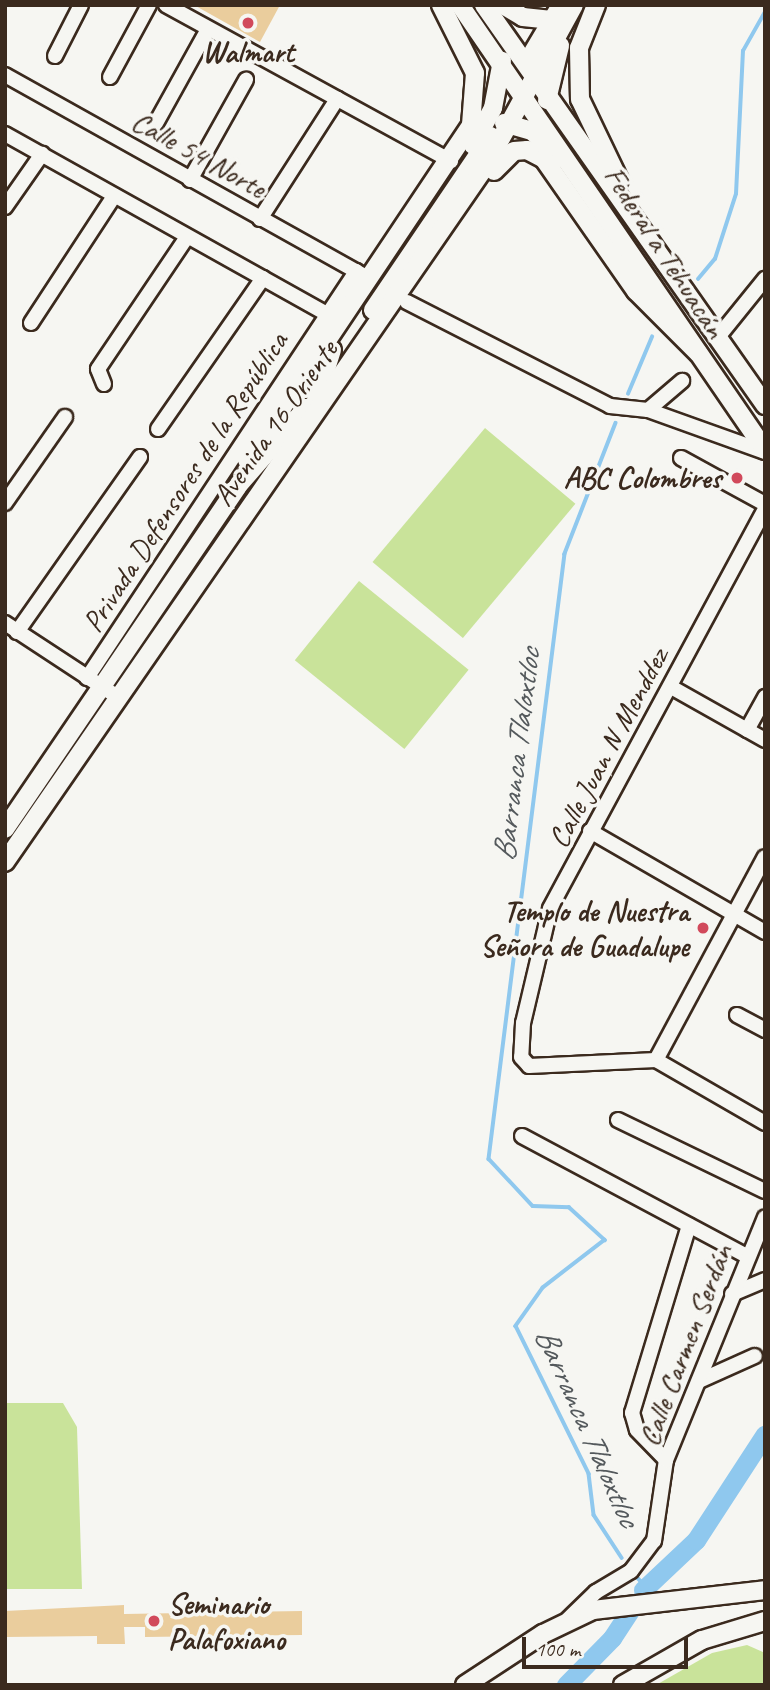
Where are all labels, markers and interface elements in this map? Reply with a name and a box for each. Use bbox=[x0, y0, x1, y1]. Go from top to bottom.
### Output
marker: Walmart bbox=[240, 15, 256, 31]
place label: Walmart bbox=[202, 34, 294, 70]
street label: Calle 54 Norte bbox=[126, 102, 272, 206]
street label: Federal a Tehuacán bbox=[597, 160, 733, 344]
street label: Privada Defensores de la República bbox=[74, 325, 296, 639]
street label: Avenida 16 Oriente bbox=[205, 333, 345, 513]
place label: ABC Colombres bbox=[564, 460, 721, 496]
marker: ABC Colombres bbox=[727, 468, 747, 488]
street label: Calle Juan N Menddez bbox=[541, 643, 675, 853]
water label: Barranca Tlaloxtloc bbox=[485, 646, 549, 864]
place label: Templo de Nuestra Señora de Guadalupe bbox=[480, 893, 689, 964]
marker: Templo de Nuestra Señora de Guadalupe bbox=[695, 920, 711, 936]
street label: Calle Carmen Serdán bbox=[630, 1239, 740, 1451]
water label: Barranca Tlaloxtloc bbox=[526, 1321, 648, 1533]
place label: Seminario Palafoxiano bbox=[168, 1586, 285, 1656]
marker: Seminario Palafoxiano bbox=[146, 1613, 162, 1629]
scale bar bbox=[525, 1624, 691, 1668]
text: 100 m bbox=[535, 1636, 580, 1662]

